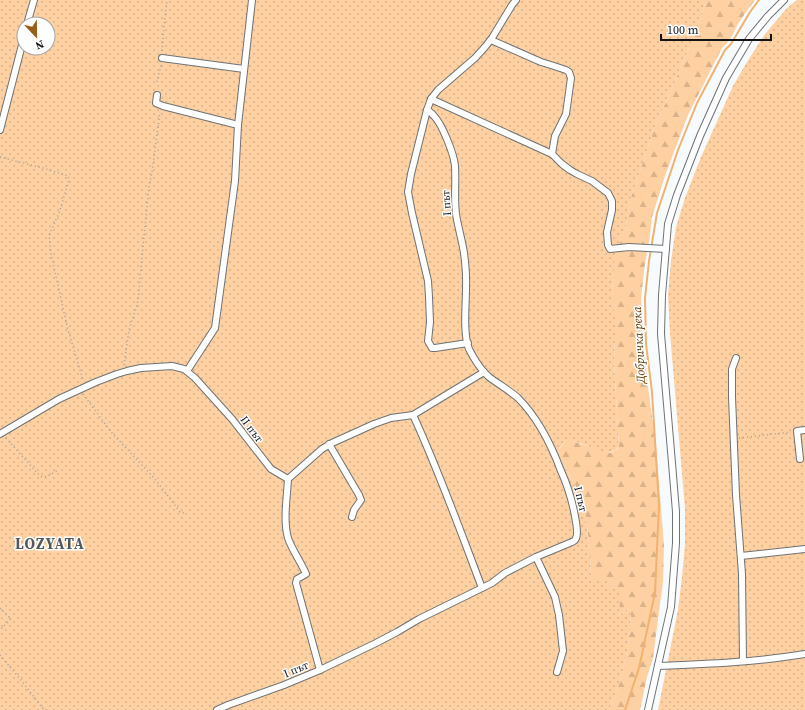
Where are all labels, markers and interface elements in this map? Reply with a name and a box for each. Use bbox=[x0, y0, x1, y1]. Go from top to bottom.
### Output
north arrow bbox=[16, 16, 56, 56]
scale bar bbox=[661, 16, 771, 42]
text: 100 m bbox=[667, 22, 699, 38]
text: N bbox=[33, 36, 46, 53]
street label: І път bbox=[438, 190, 455, 216]
water label: Добричка река bbox=[629, 305, 649, 385]
street label: ІІ път bbox=[237, 413, 267, 446]
street label: І път bbox=[570, 485, 591, 513]
district label: LOZYATA bbox=[15, 533, 85, 554]
street label: І път bbox=[281, 657, 311, 681]

